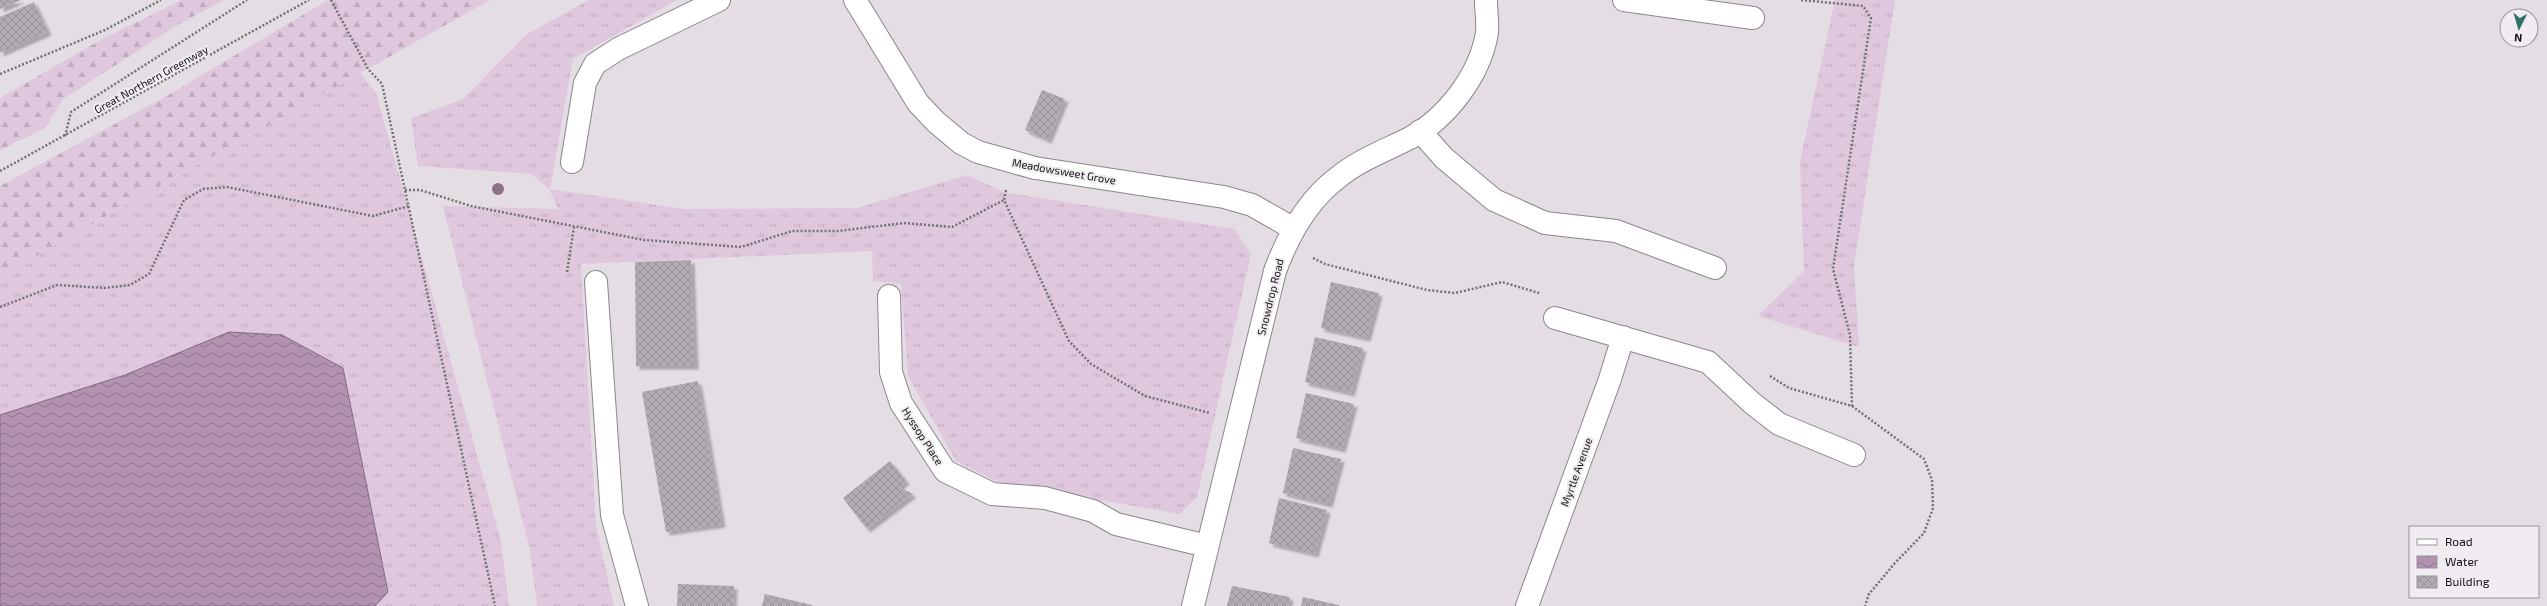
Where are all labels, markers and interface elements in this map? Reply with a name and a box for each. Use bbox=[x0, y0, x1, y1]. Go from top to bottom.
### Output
north arrow bbox=[2499, 8, 2539, 48]
text: N bbox=[2514, 32, 2523, 45]
street label: Great Northern Greenway bbox=[92, 42, 210, 116]
street label: Meadowsweet Grove bbox=[1011, 155, 1117, 187]
street label: Snowdrop Road bbox=[1254, 257, 1286, 337]
street label: Hyssop Place bbox=[899, 405, 947, 467]
street label: Myrtle Avenue bbox=[1558, 436, 1595, 508]
legend bbox=[2409, 526, 2539, 598]
text: Road bbox=[2445, 534, 2473, 548]
text: Water bbox=[2445, 554, 2479, 568]
text: Building bbox=[2445, 574, 2490, 588]

